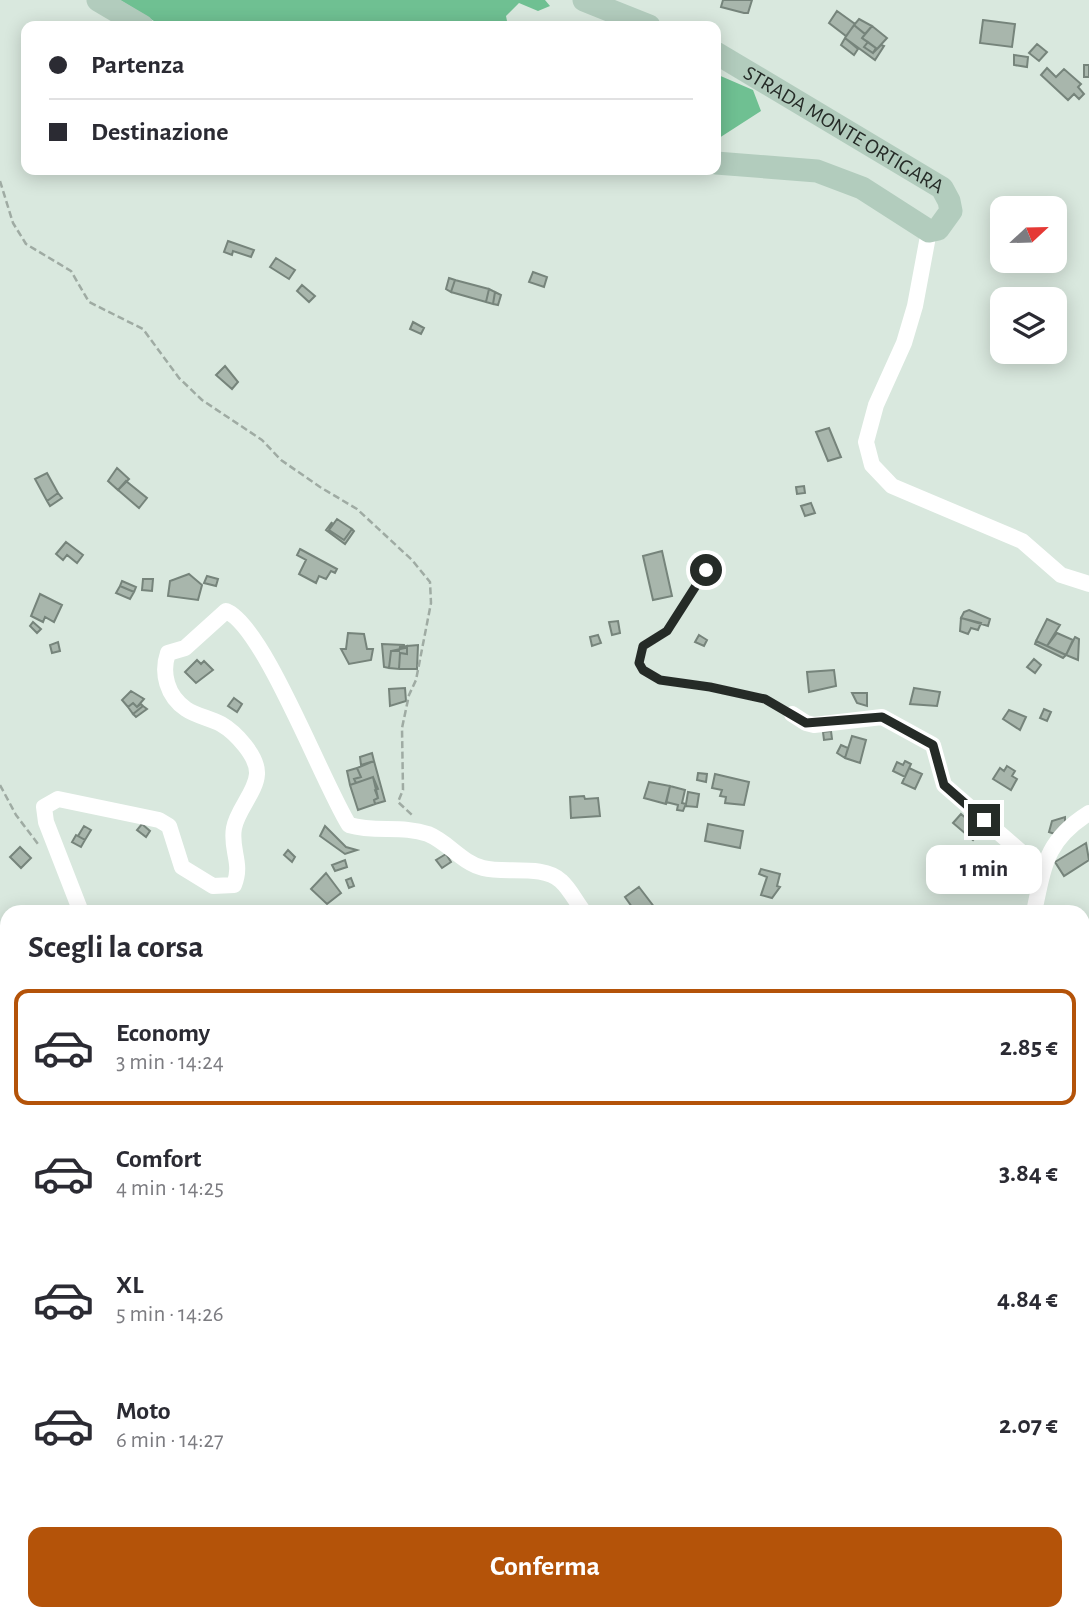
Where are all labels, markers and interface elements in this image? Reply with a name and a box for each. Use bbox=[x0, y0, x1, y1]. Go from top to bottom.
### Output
text: Partenza bbox=[91, 52, 184, 78]
street label: STRADA MONTE ORTIGARA bbox=[740, 62, 948, 197]
text: Destinazione bbox=[91, 119, 229, 145]
north arrow bbox=[990, 196, 1068, 273]
map controls bbox=[990, 196, 1067, 364]
button: layers bbox=[990, 287, 1067, 364]
route start bbox=[690, 554, 722, 586]
route end bbox=[968, 804, 1000, 836]
callout: 1 min bbox=[926, 844, 1042, 894]
text: 1 min bbox=[960, 858, 1008, 881]
text: Scegli la corsa bbox=[28, 931, 204, 963]
icon: car bbox=[32, 1016, 95, 1079]
text: Economy bbox=[116, 1020, 210, 1046]
text: 2.85 € bbox=[1000, 1034, 1058, 1060]
text: 3 min · 14:24 bbox=[116, 1051, 224, 1074]
icon: car bbox=[32, 1142, 95, 1205]
text: Comfort bbox=[116, 1146, 201, 1172]
text: 3.84 € bbox=[999, 1160, 1058, 1186]
text: 4 min · 14:25 bbox=[116, 1177, 224, 1200]
icon: car bbox=[32, 1268, 95, 1331]
text: XL bbox=[116, 1272, 143, 1298]
text: 4.84 € bbox=[997, 1286, 1058, 1312]
text: 5 min · 14:26 bbox=[116, 1303, 224, 1326]
icon: car bbox=[32, 1394, 95, 1457]
text: Moto bbox=[116, 1398, 171, 1424]
text: 2.07 € bbox=[999, 1412, 1058, 1438]
text: 6 min · 14:27 bbox=[116, 1429, 224, 1452]
button: Conferma bbox=[28, 1527, 1062, 1607]

